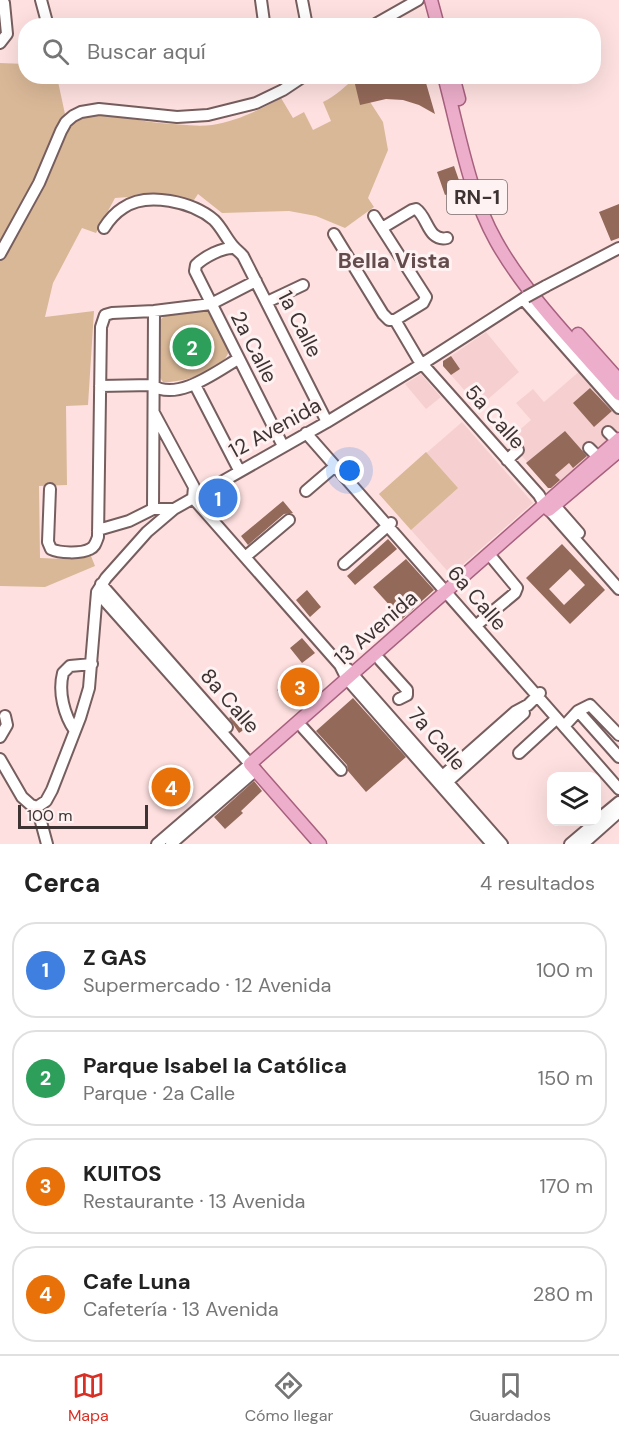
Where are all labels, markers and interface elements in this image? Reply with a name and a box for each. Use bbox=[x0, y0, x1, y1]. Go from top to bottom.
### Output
search box bbox=[18, 18, 601, 84]
icon: search bbox=[39, 35, 72, 68]
text: Buscar aquí bbox=[87, 37, 206, 66]
road number: RN-1 bbox=[447, 180, 507, 214]
district label: Bella Vista bbox=[338, 246, 450, 275]
street label: 1a Calle bbox=[271, 286, 329, 362]
street label: 2a Calle bbox=[224, 306, 284, 388]
pin: 2 bbox=[172, 324, 212, 370]
street label: 5a Calle bbox=[459, 379, 531, 455]
street label: 12 Avenida bbox=[224, 391, 326, 465]
your location bbox=[335, 456, 364, 485]
pin: 1 bbox=[198, 476, 238, 520]
street label: 6a Calle bbox=[441, 559, 513, 637]
street label: 13 Avenida bbox=[328, 584, 424, 672]
street label: 8a Calle bbox=[194, 663, 266, 740]
pin: 3 bbox=[280, 664, 320, 710]
street label: 7a Calle bbox=[402, 701, 472, 777]
pin: 4 bbox=[152, 764, 190, 810]
map controls bbox=[547, 772, 601, 826]
button: layers bbox=[547, 772, 601, 826]
scale bar bbox=[18, 802, 148, 830]
text: 100 m bbox=[27, 805, 72, 826]
text: Cerca bbox=[24, 866, 100, 900]
text: 4 resultados bbox=[480, 870, 595, 896]
text: Z GAS bbox=[83, 943, 147, 972]
text: 1 bbox=[42, 957, 49, 983]
text: 100 m bbox=[536, 957, 593, 983]
text: Supermercado · 12 Avenida bbox=[83, 972, 331, 998]
text: Parque Isabel la Católica bbox=[83, 1051, 347, 1080]
text: 2 bbox=[40, 1065, 51, 1091]
text: 150 m bbox=[538, 1065, 593, 1091]
text: Parque · 2a Calle bbox=[83, 1080, 235, 1106]
text: KUITOS bbox=[83, 1159, 162, 1188]
text: 3 bbox=[39, 1173, 52, 1199]
text: 170 m bbox=[540, 1173, 593, 1199]
text: Restaurante · 13 Avenida bbox=[83, 1188, 305, 1214]
text: Cafe Luna bbox=[83, 1267, 191, 1296]
text: 4 bbox=[39, 1281, 52, 1307]
text: 280 m bbox=[533, 1281, 593, 1307]
text: Cafetería · 13 Avenida bbox=[83, 1296, 279, 1322]
tab: Mapa bbox=[68, 1369, 109, 1426]
tab: Cómo llegar bbox=[245, 1369, 333, 1426]
tab: Guardados bbox=[469, 1369, 551, 1426]

